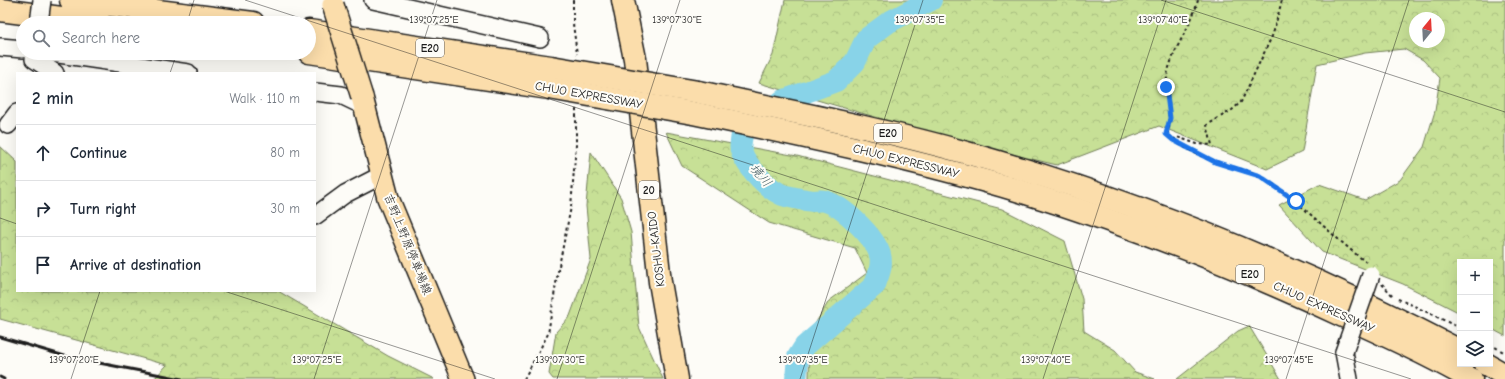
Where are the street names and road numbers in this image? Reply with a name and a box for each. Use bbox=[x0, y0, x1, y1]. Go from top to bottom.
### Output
road number: E20 bbox=[416, 39, 444, 57]
street label: CHUO EXPRESSWAY bbox=[534, 79, 645, 112]
road number: E20 bbox=[874, 124, 902, 142]
street label: CHUO EXPRESSWAY bbox=[851, 141, 961, 181]
road number: 20 bbox=[639, 181, 659, 199]
street label: 吉野上野原停車場線 bbox=[381, 191, 435, 297]
street label: KOSHU-KAIDO bbox=[644, 210, 668, 288]
road number: E20 bbox=[1236, 265, 1264, 283]
street label: CHUO EXPRESSWAY bbox=[1271, 278, 1377, 336]

